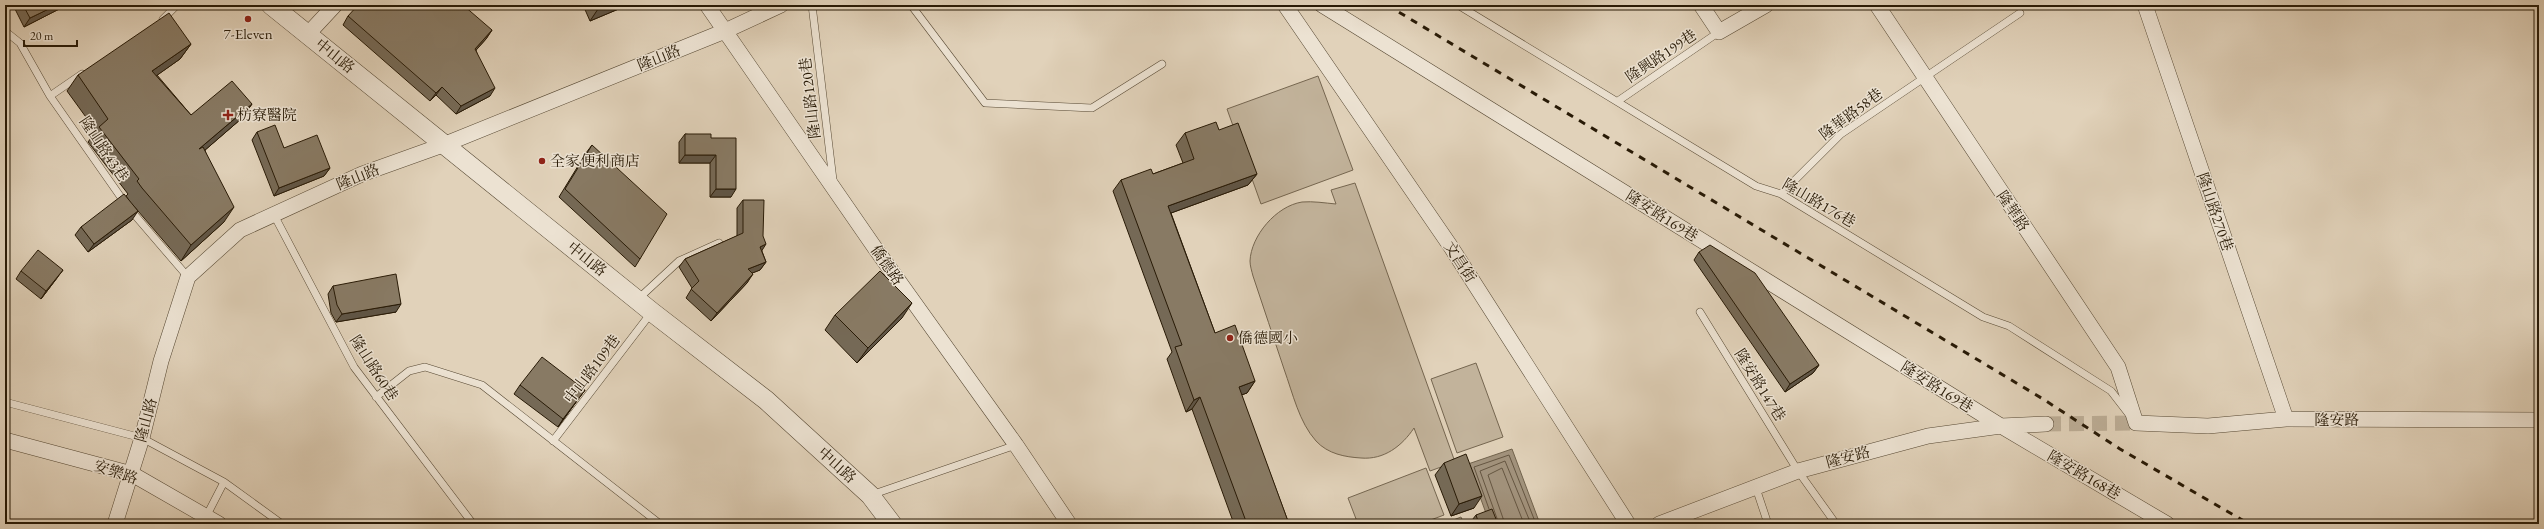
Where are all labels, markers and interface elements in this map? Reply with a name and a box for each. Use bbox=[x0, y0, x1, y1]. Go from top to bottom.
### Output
marker: 7-Eleven bbox=[243, 14, 253, 24]
scale bar bbox=[24, 22, 77, 48]
place label: 7-Eleven bbox=[223, 24, 273, 43]
street label: 隆興路199巷 bbox=[1622, 25, 1700, 86]
text: 20 m bbox=[30, 28, 54, 44]
street label: 中山路 bbox=[312, 34, 359, 77]
street label: 隆山路 bbox=[634, 40, 683, 75]
street label: 隆山路120巷 bbox=[795, 56, 824, 140]
street label: 隆華路58巷 bbox=[1815, 84, 1886, 144]
place label: 枋寮醫院 bbox=[237, 105, 297, 124]
marker: 枋寮醫院 bbox=[222, 109, 234, 121]
street label: 隆山路43巷 bbox=[76, 113, 133, 185]
place label: 全家便利商店 bbox=[550, 151, 640, 170]
marker: 全家便利商店 bbox=[537, 156, 547, 166]
street label: 隆山路 bbox=[333, 159, 382, 194]
street label: 隆山路270巷 bbox=[2193, 170, 2238, 254]
street label: 隆山路176巷 bbox=[1779, 174, 1859, 231]
street label: 隆安路169巷 bbox=[1623, 186, 1702, 245]
street label: 隆華路 bbox=[1993, 187, 2034, 235]
street label: 中山路 bbox=[564, 237, 611, 280]
street label: 文昌街 bbox=[1440, 238, 1481, 286]
street label: 僑德路 bbox=[867, 241, 908, 289]
place label: 僑德國小 bbox=[1238, 328, 1298, 347]
street label: 中山路109巷 bbox=[559, 330, 624, 407]
street label: 隆山路60巷 bbox=[346, 331, 403, 404]
marker: 僑德國小 bbox=[1225, 333, 1235, 343]
street label: 隆安路147巷 bbox=[1731, 345, 1790, 424]
street label: 隆安路169巷 bbox=[1898, 357, 1977, 416]
street label: 隆山路 bbox=[131, 396, 161, 444]
street label: 隆安路 bbox=[2314, 410, 2360, 429]
street label: 隆安路 bbox=[1824, 442, 1872, 472]
street label: 中山路 bbox=[814, 443, 860, 487]
street label: 隆安路168巷 bbox=[2044, 446, 2124, 503]
street label: 安樂路 bbox=[92, 455, 141, 488]

